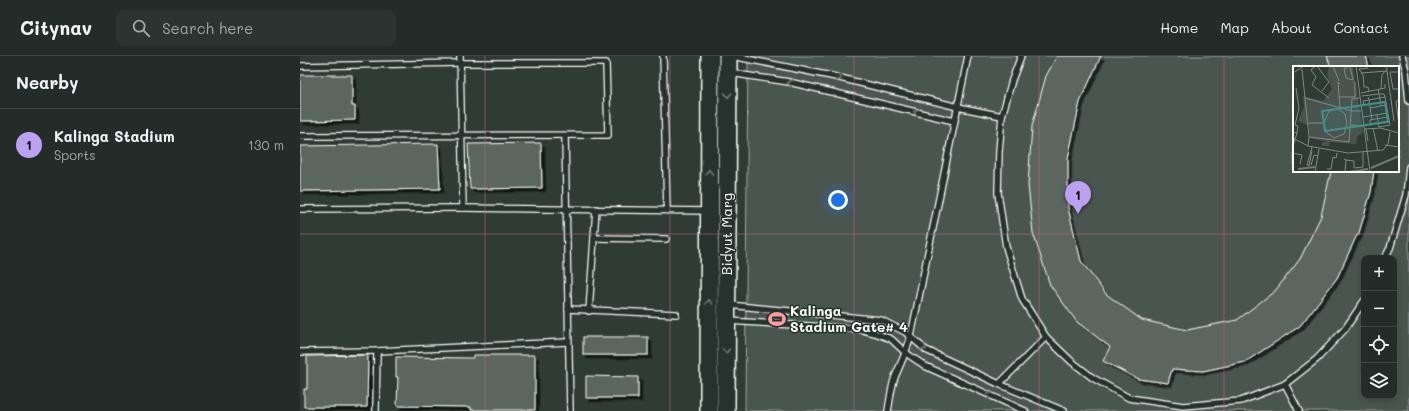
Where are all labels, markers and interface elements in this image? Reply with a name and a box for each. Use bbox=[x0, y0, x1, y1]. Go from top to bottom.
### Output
search box bbox=[116, 10, 396, 46]
text: Citynav bbox=[20, 15, 92, 40]
icon: search bbox=[130, 17, 152, 39]
text: Search here bbox=[162, 18, 253, 38]
text: Home bbox=[1160, 18, 1198, 37]
text: Map bbox=[1220, 18, 1249, 37]
text: About bbox=[1271, 18, 1312, 37]
text: Contact bbox=[1334, 18, 1389, 37]
inset map bbox=[1293, 66, 1399, 172]
text: Nearby bbox=[16, 71, 78, 93]
one-way arrow bbox=[835, 73, 842, 82]
one-way arrow bbox=[787, 79, 793, 88]
one-way arrow bbox=[724, 92, 732, 98]
one-way arrow bbox=[913, 109, 920, 117]
text: Kalinga Stadium bbox=[54, 126, 175, 146]
text: 1 bbox=[26, 136, 32, 153]
text: 130 m bbox=[248, 136, 284, 153]
text: Sports bbox=[54, 146, 96, 163]
one-way arrow bbox=[705, 169, 713, 175]
pin: 1 bbox=[1065, 181, 1091, 214]
your location bbox=[828, 190, 848, 210]
street label: Bidyut Marg bbox=[717, 193, 736, 275]
map controls bbox=[1361, 255, 1397, 399]
button: + bbox=[1361, 255, 1397, 291]
button: − bbox=[1361, 291, 1397, 327]
one-way arrow bbox=[705, 299, 713, 305]
place label: Kalinga Stadium Gate# 4 bbox=[790, 301, 908, 336]
sports icon: Kalinga Stadium Gate# 4 bbox=[767, 309, 787, 329]
button: locate bbox=[1361, 327, 1397, 363]
one-way arrow bbox=[920, 343, 927, 350]
one-way arrow bbox=[722, 348, 731, 354]
button: layers bbox=[1361, 363, 1397, 399]
one-way arrow bbox=[986, 392, 993, 400]

